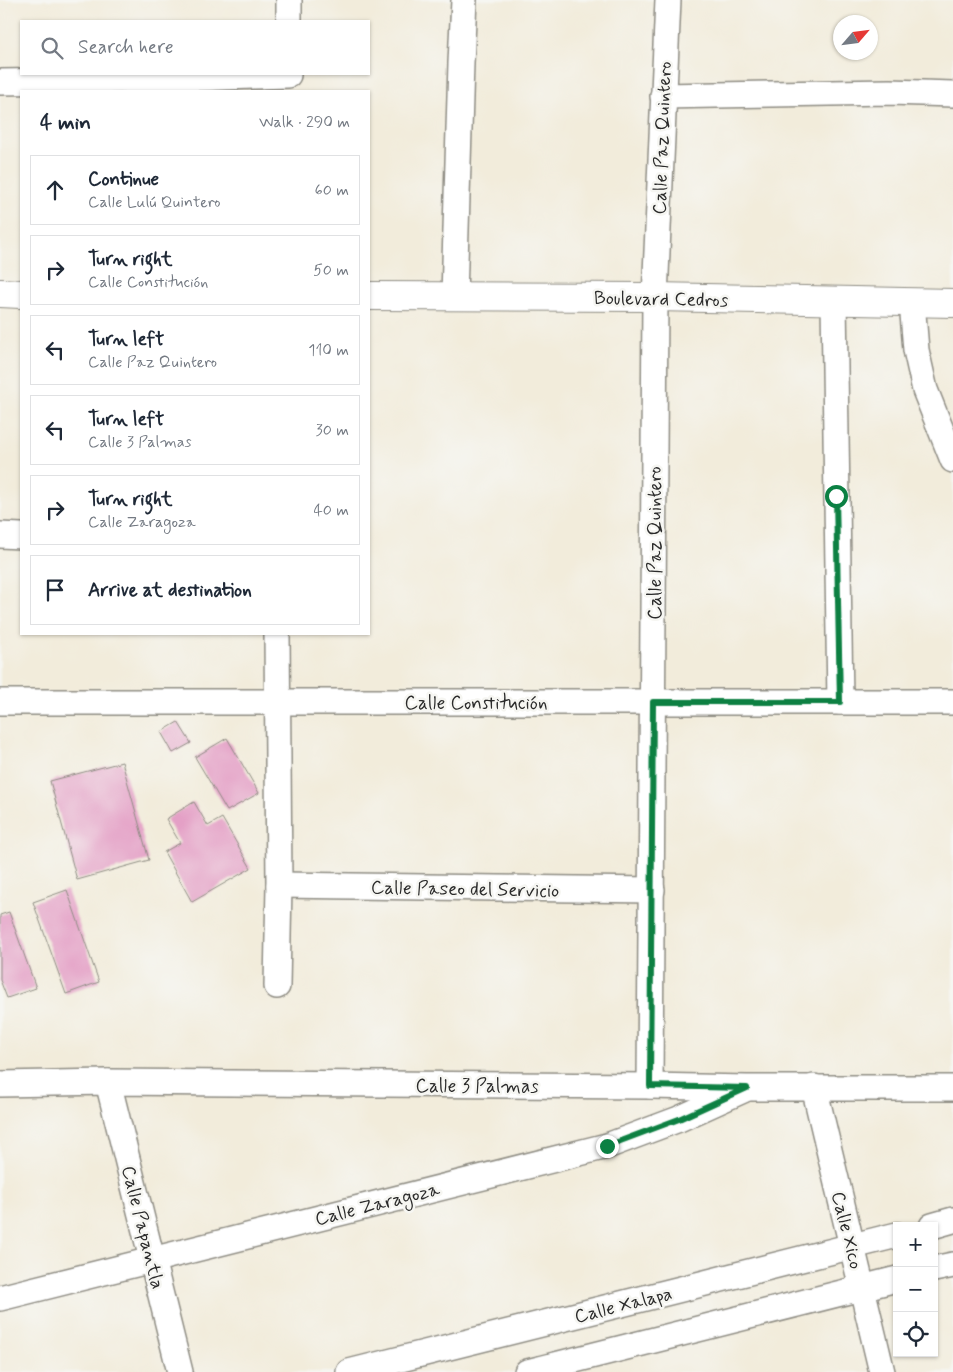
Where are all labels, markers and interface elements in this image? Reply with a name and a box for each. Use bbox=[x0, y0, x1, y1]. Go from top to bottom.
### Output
north arrow bbox=[833, 15, 878, 60]
search box bbox=[20, 20, 370, 75]
icon: search bbox=[38, 34, 66, 62]
text: Search here bbox=[78, 35, 174, 60]
street label: Calle Paz Quintero bbox=[647, 61, 678, 215]
text: 4 min bbox=[40, 109, 91, 137]
text: Walk · 290 m bbox=[259, 112, 350, 133]
text: Continue bbox=[88, 167, 159, 192]
icon: ahead bbox=[41, 176, 69, 204]
text: 60 m bbox=[315, 180, 349, 201]
text: Calle Lulú Quintero bbox=[88, 192, 220, 213]
text: Turn right bbox=[88, 247, 172, 272]
icon: right bbox=[41, 256, 69, 284]
text: 50 m bbox=[313, 260, 349, 281]
text: Calle Constitución bbox=[88, 272, 208, 293]
street label: Boulevard Cedros bbox=[594, 286, 729, 313]
text: Turn left bbox=[88, 327, 164, 352]
icon: left bbox=[41, 336, 69, 364]
text: 110 m bbox=[308, 340, 349, 361]
text: Calle Paz Quintero bbox=[88, 352, 217, 373]
text: Turn left bbox=[88, 407, 164, 432]
icon: left bbox=[41, 416, 69, 444]
text: 30 m bbox=[316, 420, 349, 441]
text: Calle 3 Palmas bbox=[88, 432, 192, 453]
street label: Calle Paz Quintero bbox=[643, 466, 668, 620]
route start bbox=[825, 485, 848, 508]
text: Turn right bbox=[88, 487, 172, 512]
icon: right bbox=[41, 496, 69, 524]
text: 40 m bbox=[313, 500, 349, 521]
text: Calle Zaragoza bbox=[88, 512, 196, 533]
icon: arrive bbox=[41, 576, 69, 604]
text: Arrive at destination bbox=[88, 578, 252, 603]
street label: Calle Constitución bbox=[405, 691, 547, 716]
street label: Calle Paseo del Servicio bbox=[371, 875, 559, 904]
street label: Calle 3 Palmas bbox=[415, 1074, 539, 1099]
route end bbox=[596, 1135, 619, 1158]
street label: Calle Papantla bbox=[115, 1163, 170, 1292]
street label: Calle Zaragoza bbox=[312, 1177, 443, 1234]
street label: Calle Xico bbox=[825, 1189, 868, 1272]
map controls bbox=[893, 1222, 938, 1357]
button: + bbox=[893, 1222, 938, 1267]
button: − bbox=[893, 1267, 938, 1312]
street label: Calle Xalapa bbox=[572, 1281, 675, 1330]
button: locate bbox=[893, 1312, 938, 1357]

